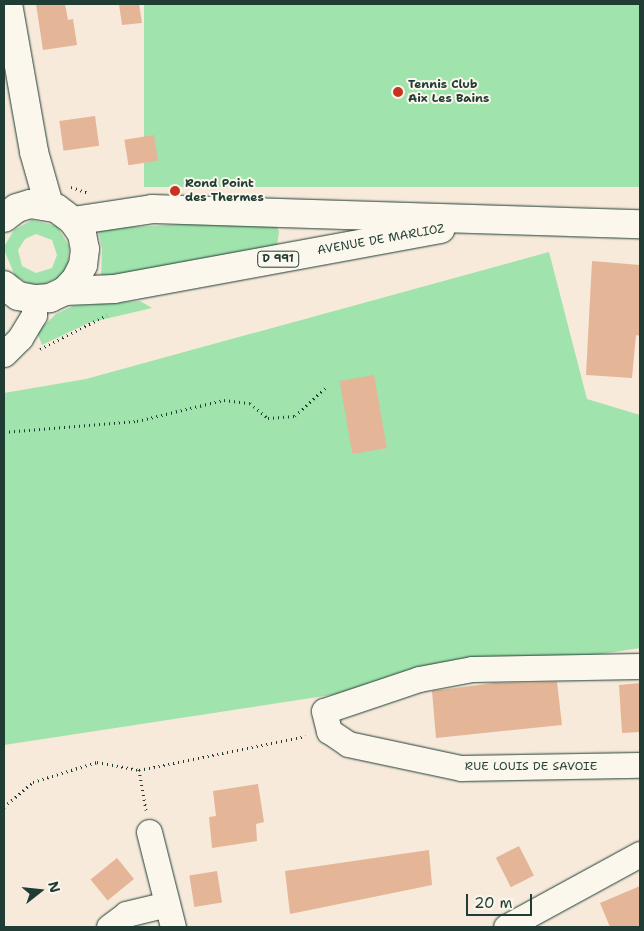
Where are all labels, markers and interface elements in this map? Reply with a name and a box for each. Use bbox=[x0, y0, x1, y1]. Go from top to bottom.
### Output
place label: Tennis Club Aix Les Bains bbox=[408, 78, 489, 106]
marker: Tennis Club Aix Les Bains bbox=[392, 86, 404, 98]
place label: Rond Point des Thermes bbox=[185, 177, 264, 205]
marker: Rond Point des Thermes bbox=[169, 185, 181, 197]
street label: AVENUE DE MARLIOZ bbox=[316, 222, 446, 258]
road number: D 991 bbox=[257, 250, 299, 268]
street label: RUE LOUIS DE SAVOIE bbox=[465, 760, 597, 774]
north arrow bbox=[15, 866, 65, 916]
text: N bbox=[44, 879, 65, 895]
scale bar bbox=[469, 884, 535, 916]
text: 20 m bbox=[474, 893, 513, 913]

